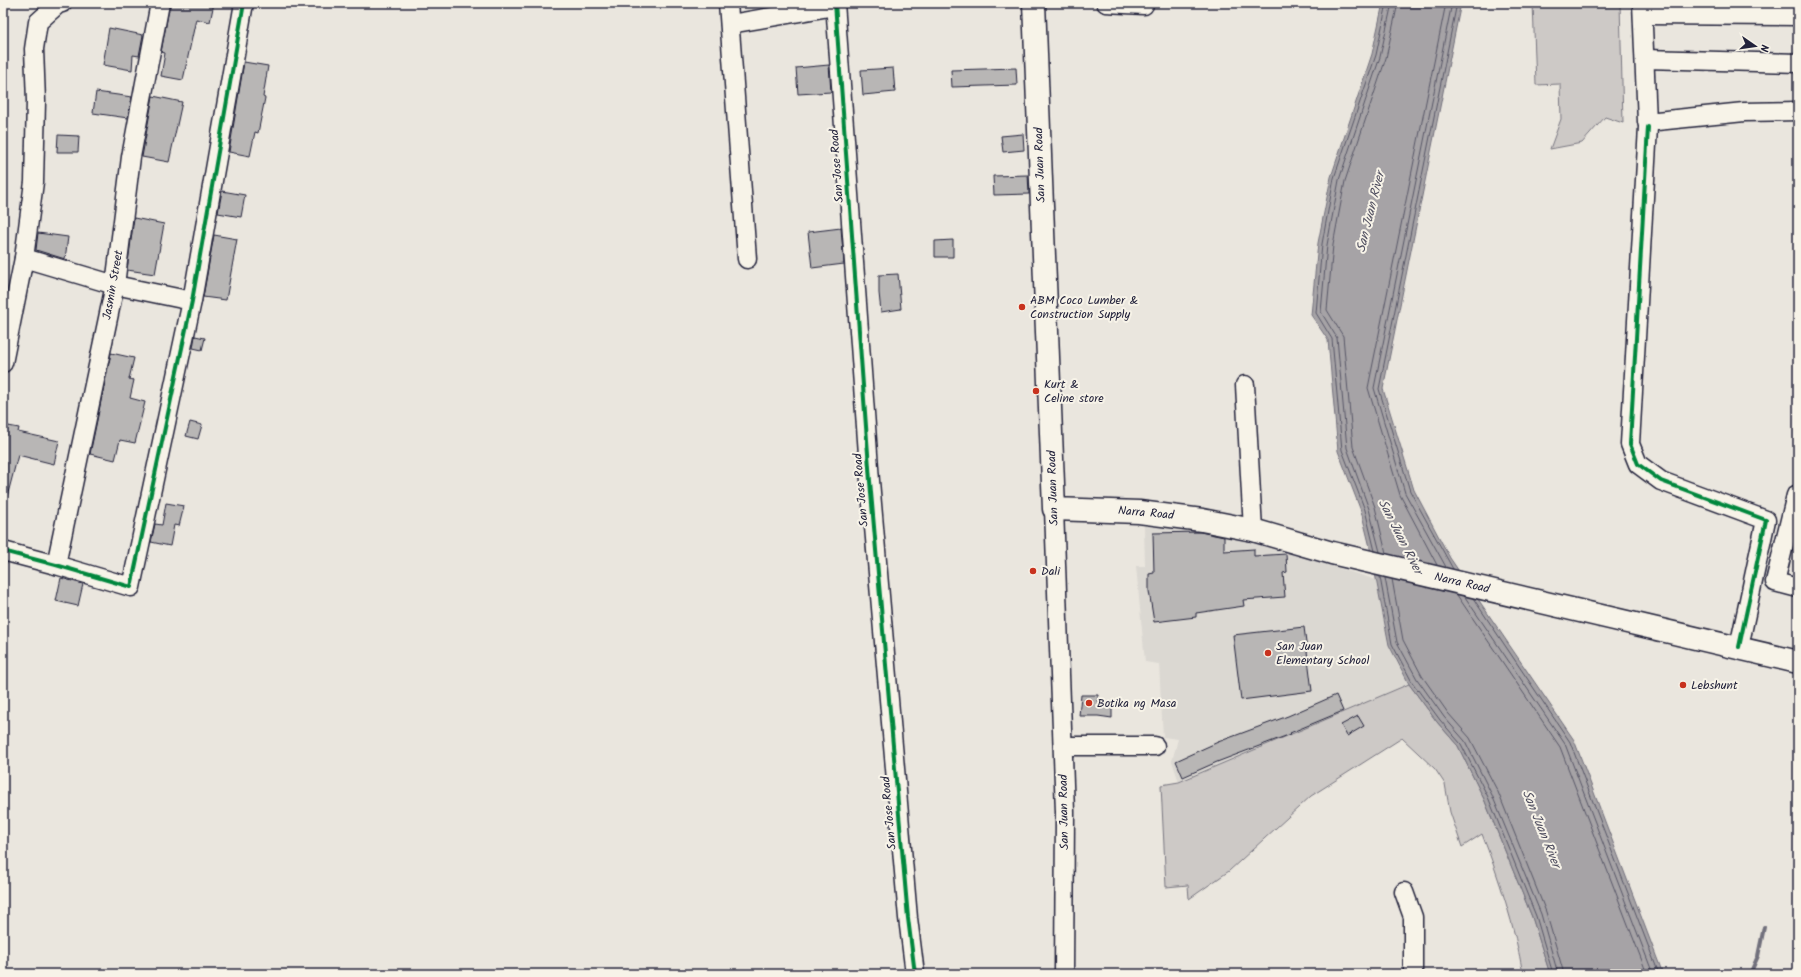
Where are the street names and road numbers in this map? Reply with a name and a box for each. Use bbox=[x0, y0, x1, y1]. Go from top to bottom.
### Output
street label: San Juan Road bbox=[1029, 126, 1051, 203]
street label: San Jose Road bbox=[825, 128, 849, 203]
street label: Jasmin Street bbox=[98, 248, 129, 321]
street label: San Juan Road bbox=[1042, 449, 1064, 526]
street label: San Jose Road bbox=[848, 451, 874, 528]
street label: Narra Road bbox=[1117, 501, 1176, 525]
street label: Narra Road bbox=[1432, 567, 1492, 599]
street label: San Juan Road bbox=[1054, 773, 1074, 850]
street label: San Jose Road bbox=[876, 774, 902, 851]

